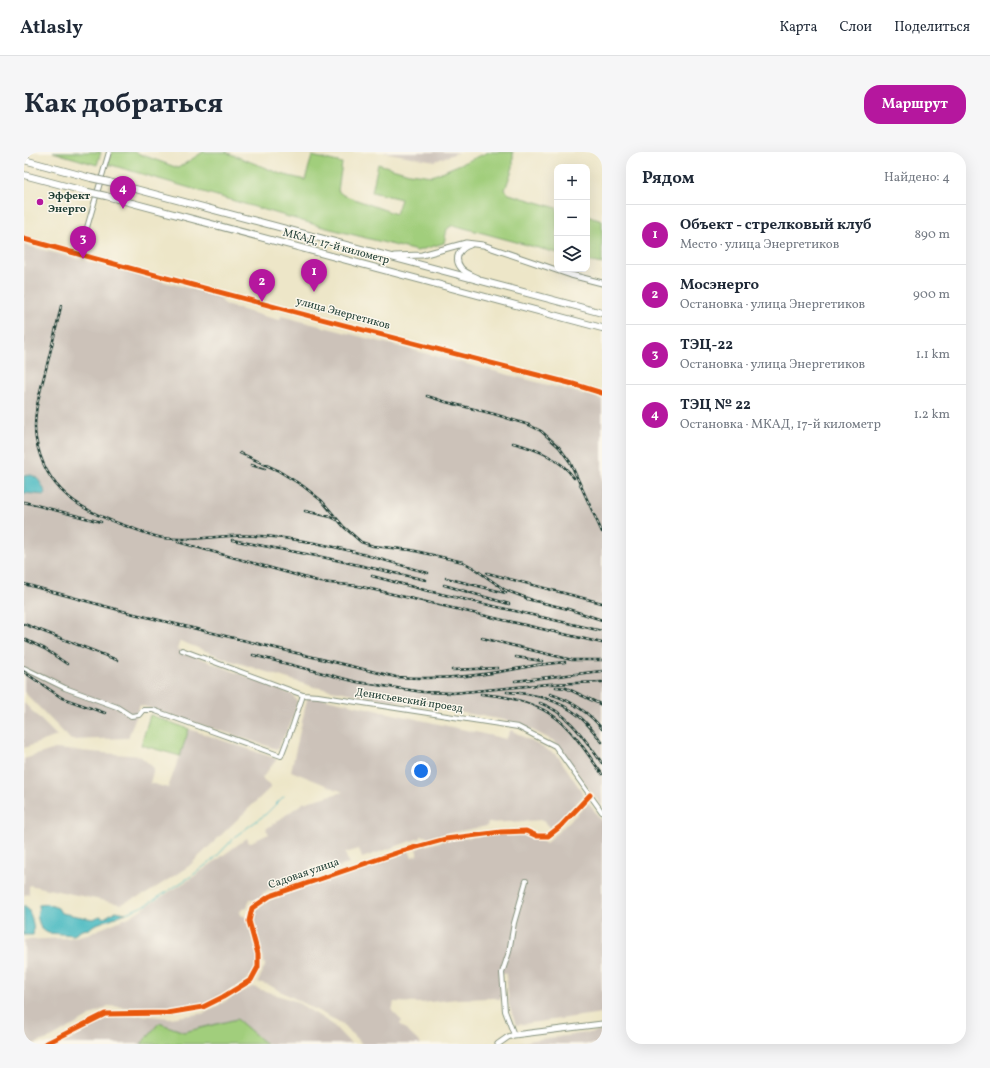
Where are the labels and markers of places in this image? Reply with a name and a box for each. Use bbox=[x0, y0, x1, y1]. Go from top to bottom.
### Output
pin: 4 bbox=[110, 176, 136, 209]
place label: Эффект Энерго bbox=[48, 189, 90, 217]
marker: Эффект Энерго bbox=[35, 197, 45, 207]
pin: 3 bbox=[70, 226, 96, 259]
pin: 1 bbox=[301, 259, 327, 292]
pin: 2 bbox=[249, 269, 275, 302]

